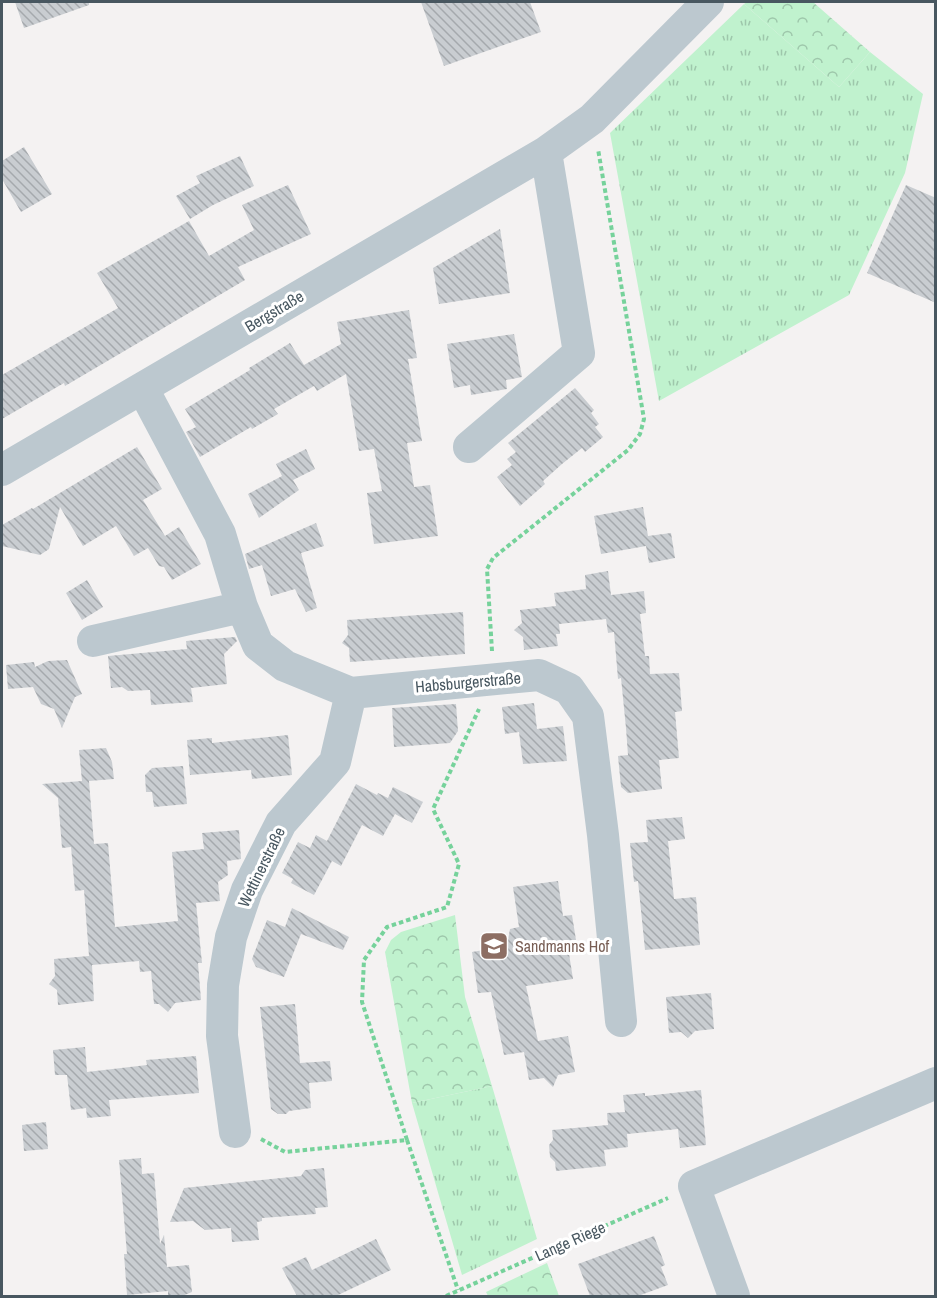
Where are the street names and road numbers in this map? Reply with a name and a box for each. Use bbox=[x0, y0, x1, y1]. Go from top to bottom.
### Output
street label: Bergstraße bbox=[241, 285, 307, 337]
street label: Habsburgerstraße bbox=[414, 666, 522, 698]
street label: Wettinerstraße bbox=[232, 823, 290, 911]
street label: Lange Riege bbox=[531, 1216, 609, 1266]

